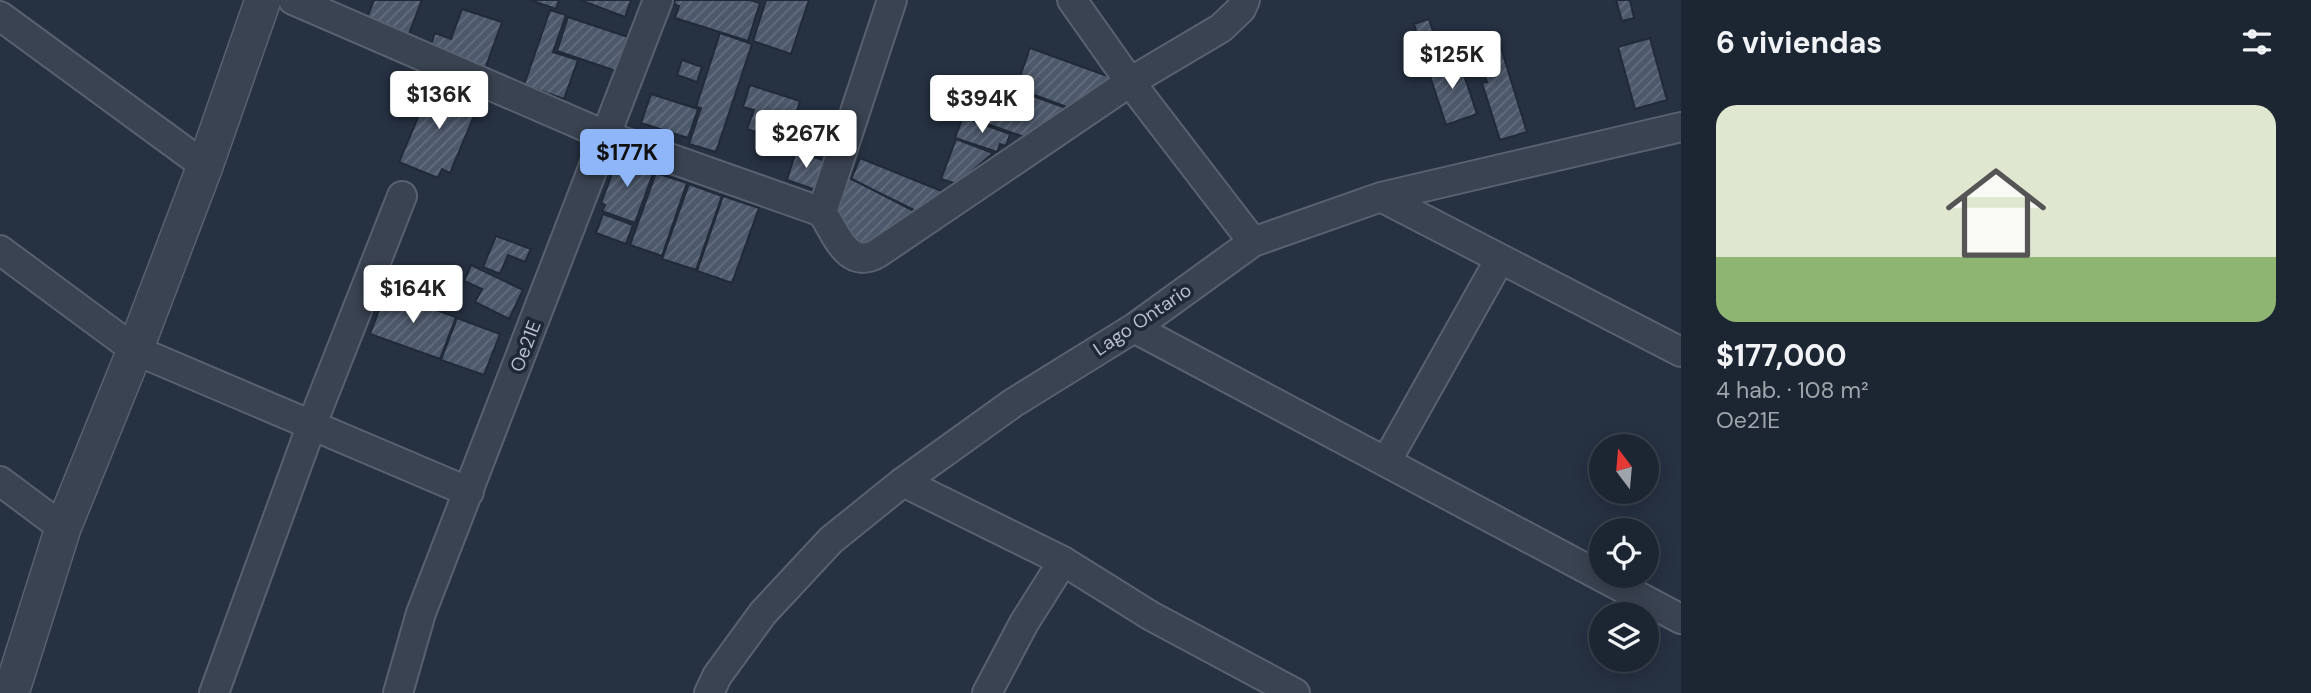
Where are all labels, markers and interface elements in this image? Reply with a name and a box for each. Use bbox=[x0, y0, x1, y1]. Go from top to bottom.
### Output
text: 6 viviendas bbox=[1716, 23, 1882, 62]
icon: filters bbox=[2238, 23, 2276, 61]
pin: $125K bbox=[1403, 32, 1501, 91]
text: $125K bbox=[1420, 39, 1484, 69]
pin: $136K bbox=[390, 72, 488, 131]
pin: $394K bbox=[933, 76, 1031, 135]
text: $136K bbox=[406, 79, 472, 109]
text: $394K bbox=[946, 83, 1018, 113]
pin: $267K bbox=[757, 110, 855, 170]
text: $267K bbox=[772, 118, 840, 148]
pin: $177K bbox=[578, 130, 676, 189]
text: $177K bbox=[596, 137, 658, 167]
icon: home bbox=[1933, 150, 2059, 276]
pin: $164K bbox=[364, 266, 462, 325]
text: $164K bbox=[380, 273, 446, 303]
street label: Lago Ontario bbox=[1088, 277, 1196, 361]
street label: Oe21E bbox=[504, 317, 547, 375]
text: $177,000 bbox=[1716, 336, 1847, 375]
text: 4 hab. · 108 m² bbox=[1716, 375, 1869, 405]
text: Oe21E bbox=[1716, 405, 1780, 435]
north arrow bbox=[1589, 434, 1659, 504]
map controls bbox=[1589, 434, 1659, 672]
button: locate bbox=[1589, 518, 1659, 588]
button: layers bbox=[1589, 602, 1659, 672]

